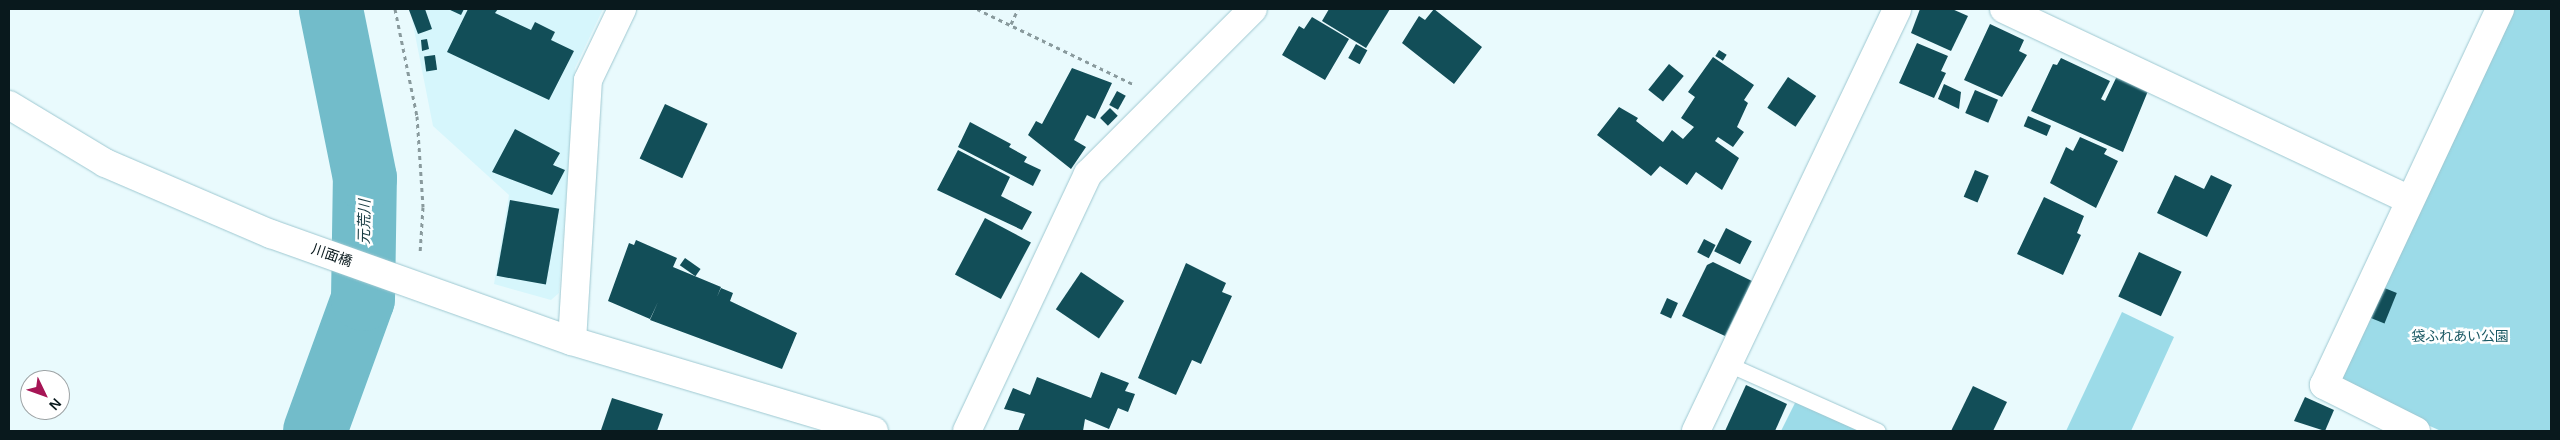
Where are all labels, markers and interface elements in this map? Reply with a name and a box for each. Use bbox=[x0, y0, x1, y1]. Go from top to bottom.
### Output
water label: 元荒川 bbox=[355, 199, 373, 245]
street label: 川面橋 bbox=[309, 240, 355, 270]
park label: 袋ふれあい公園 bbox=[2411, 328, 2509, 344]
north arrow bbox=[20, 370, 70, 420]
text: N bbox=[46, 395, 65, 413]

